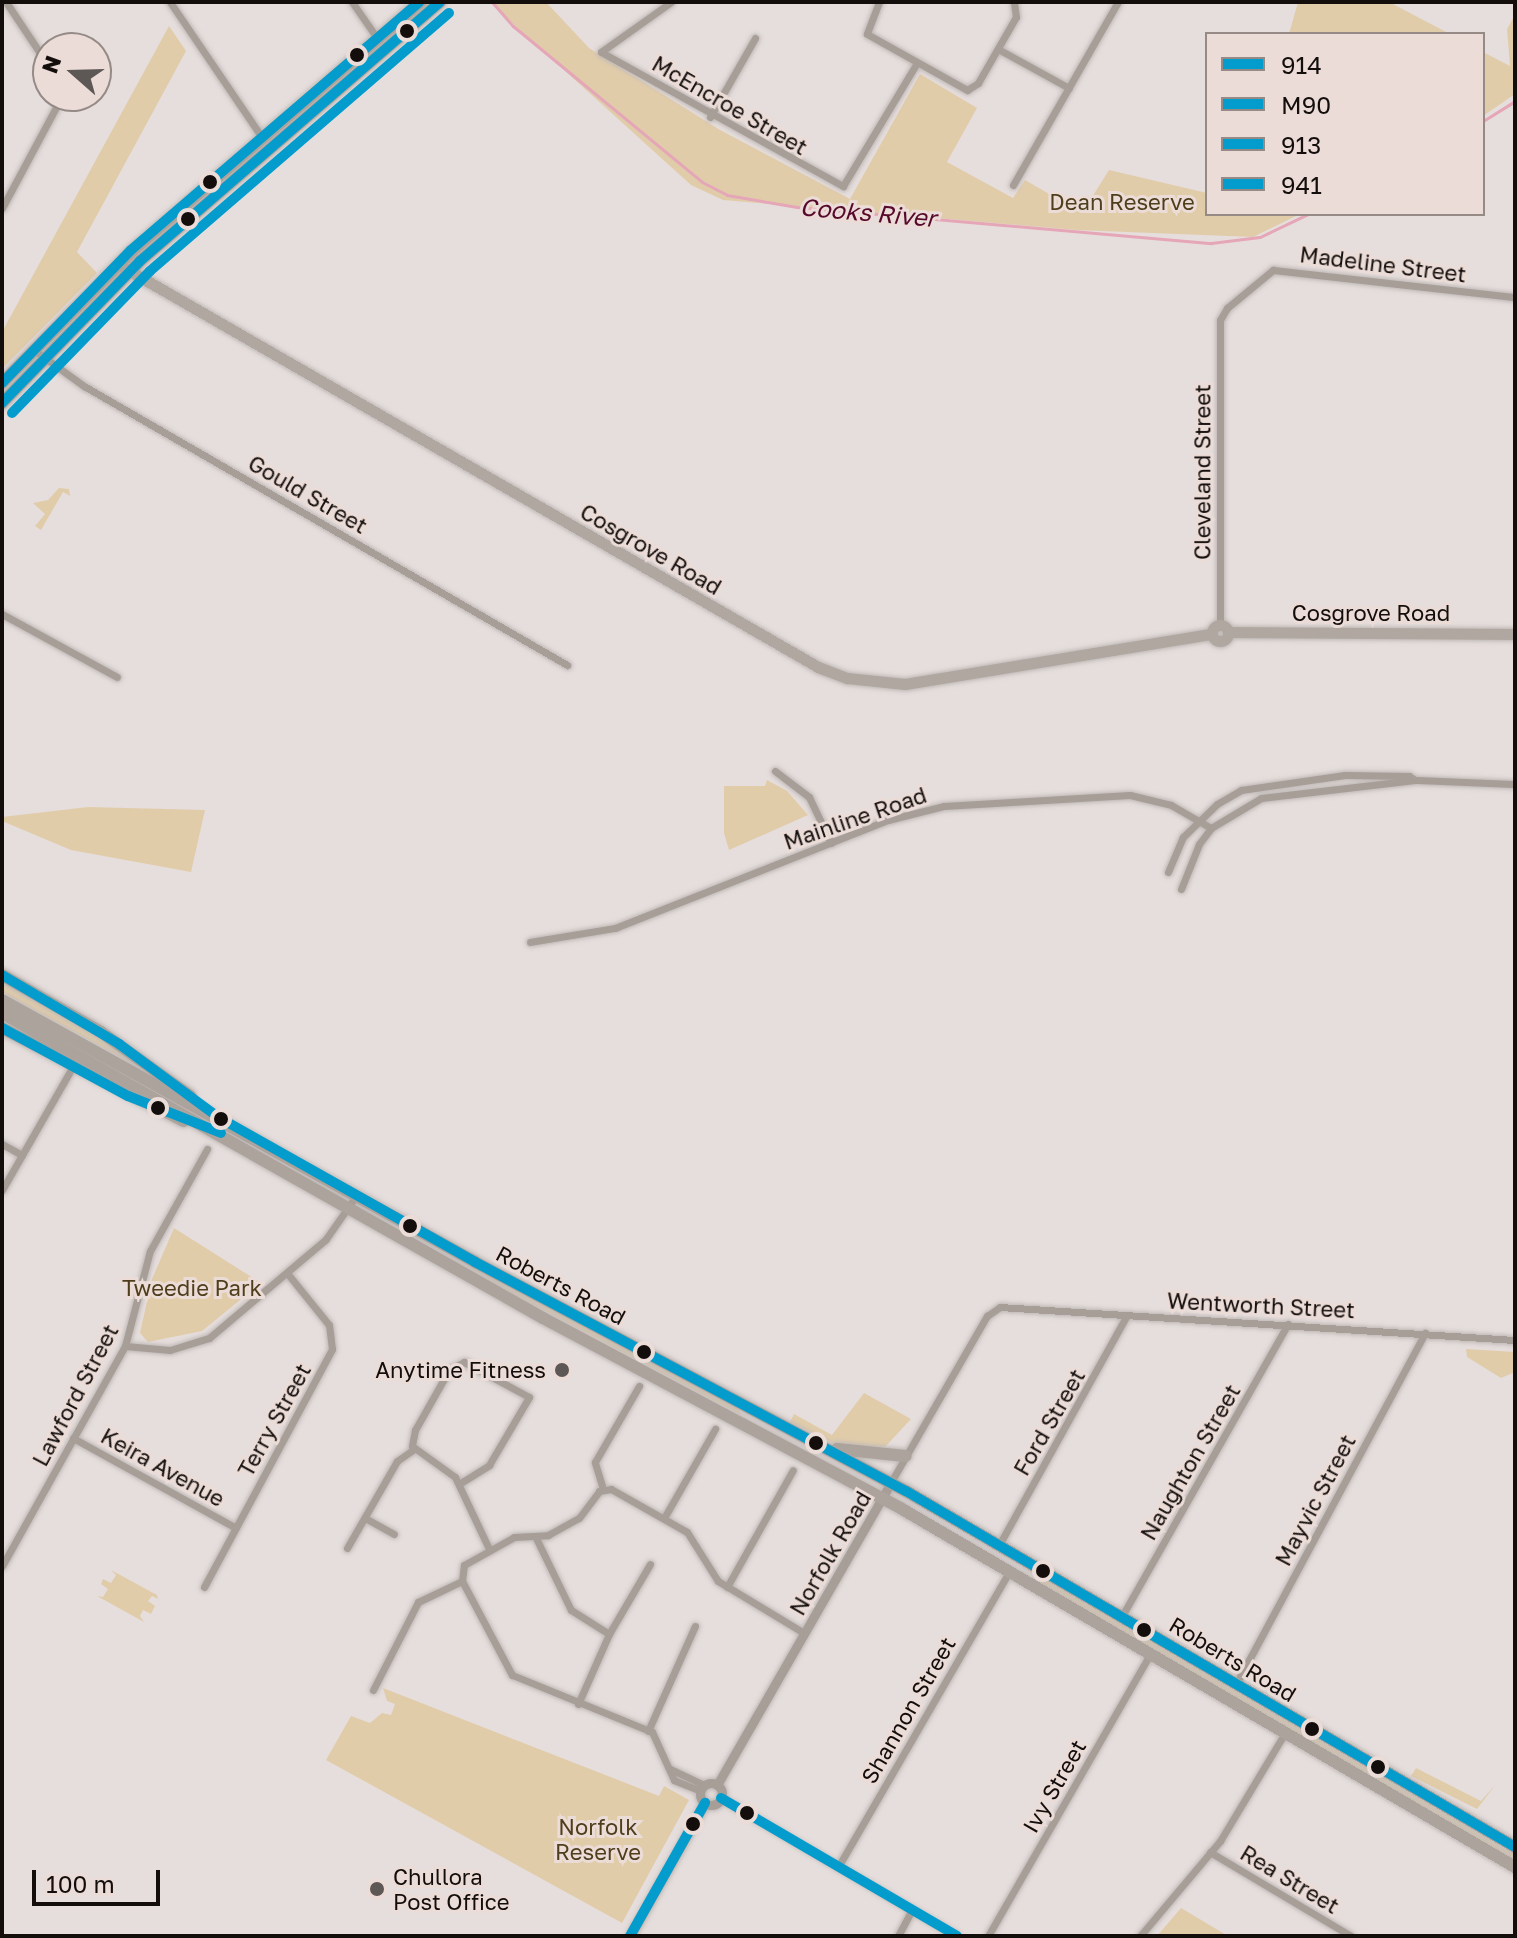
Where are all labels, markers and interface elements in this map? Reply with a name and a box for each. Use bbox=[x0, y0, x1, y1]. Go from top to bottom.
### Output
unlabelled marker bbox=[399, 23, 415, 39]
north arrow bbox=[32, 32, 112, 112]
legend bbox=[1205, 32, 1485, 216]
unlabelled marker bbox=[349, 47, 365, 63]
street label: McEncroe Street bbox=[648, 50, 812, 160]
text: 914 bbox=[1281, 50, 1322, 79]
text: N bbox=[35, 52, 66, 77]
text: M90 bbox=[1281, 90, 1331, 119]
text: 913 bbox=[1281, 130, 1321, 159]
text: 941 bbox=[1281, 170, 1322, 199]
unlabelled marker bbox=[202, 174, 218, 190]
park label: Dean Reserve bbox=[1049, 189, 1195, 215]
water label: Cooks River bbox=[799, 192, 937, 232]
unlabelled marker bbox=[180, 211, 196, 227]
street label: Madeline Street bbox=[1298, 241, 1468, 287]
street label: Cleveland Street bbox=[1189, 384, 1215, 560]
street label: Gould Street bbox=[244, 449, 372, 539]
street label: Cosgrove Road bbox=[576, 498, 726, 600]
street label: Cosgrove Road bbox=[1292, 600, 1450, 626]
street label: Mainline Road bbox=[780, 781, 930, 855]
unlabelled marker bbox=[150, 1100, 166, 1116]
unlabelled marker bbox=[213, 1111, 229, 1127]
unlabelled marker bbox=[402, 1218, 418, 1234]
street label: Roberts Road bbox=[492, 1240, 630, 1330]
park label: Tweedie Park bbox=[122, 1275, 262, 1301]
street label: Wentworth Street bbox=[1166, 1287, 1356, 1323]
street label: Lawford Street bbox=[27, 1320, 123, 1470]
unlabelled marker bbox=[636, 1344, 652, 1360]
place label: Anytime Fitness bbox=[375, 1357, 546, 1383]
street label: Terry Street bbox=[232, 1359, 316, 1481]
marker: Anytime Fitness bbox=[553, 1361, 571, 1379]
street label: Ford Street bbox=[1008, 1364, 1090, 1480]
street label: Naughton Street bbox=[1135, 1379, 1245, 1545]
street label: Keira Avenue bbox=[97, 1422, 229, 1512]
street label: Mayvic Street bbox=[1269, 1430, 1361, 1570]
unlabelled marker bbox=[808, 1435, 824, 1451]
street label: Norfolk Road bbox=[784, 1486, 876, 1620]
unlabelled marker bbox=[1035, 1563, 1051, 1579]
street label: Roberts Road bbox=[1165, 1611, 1301, 1707]
unlabelled marker bbox=[1136, 1622, 1152, 1638]
street label: Shannon Street bbox=[855, 1632, 961, 1788]
unlabelled marker bbox=[1304, 1721, 1320, 1737]
street label: Ivy Street bbox=[1017, 1735, 1091, 1837]
unlabelled marker bbox=[1370, 1759, 1386, 1775]
unlabelled marker bbox=[739, 1805, 755, 1821]
park label: Norfolk Reserve bbox=[555, 1813, 641, 1864]
unlabelled marker bbox=[685, 1816, 701, 1832]
street label: Rea Street bbox=[1236, 1839, 1344, 1919]
scale bar bbox=[36, 1854, 164, 1904]
place label: Chullora Post Office bbox=[393, 1863, 510, 1914]
text: 100 m bbox=[46, 1869, 115, 1898]
marker: Chullora Post Office bbox=[368, 1880, 386, 1898]

